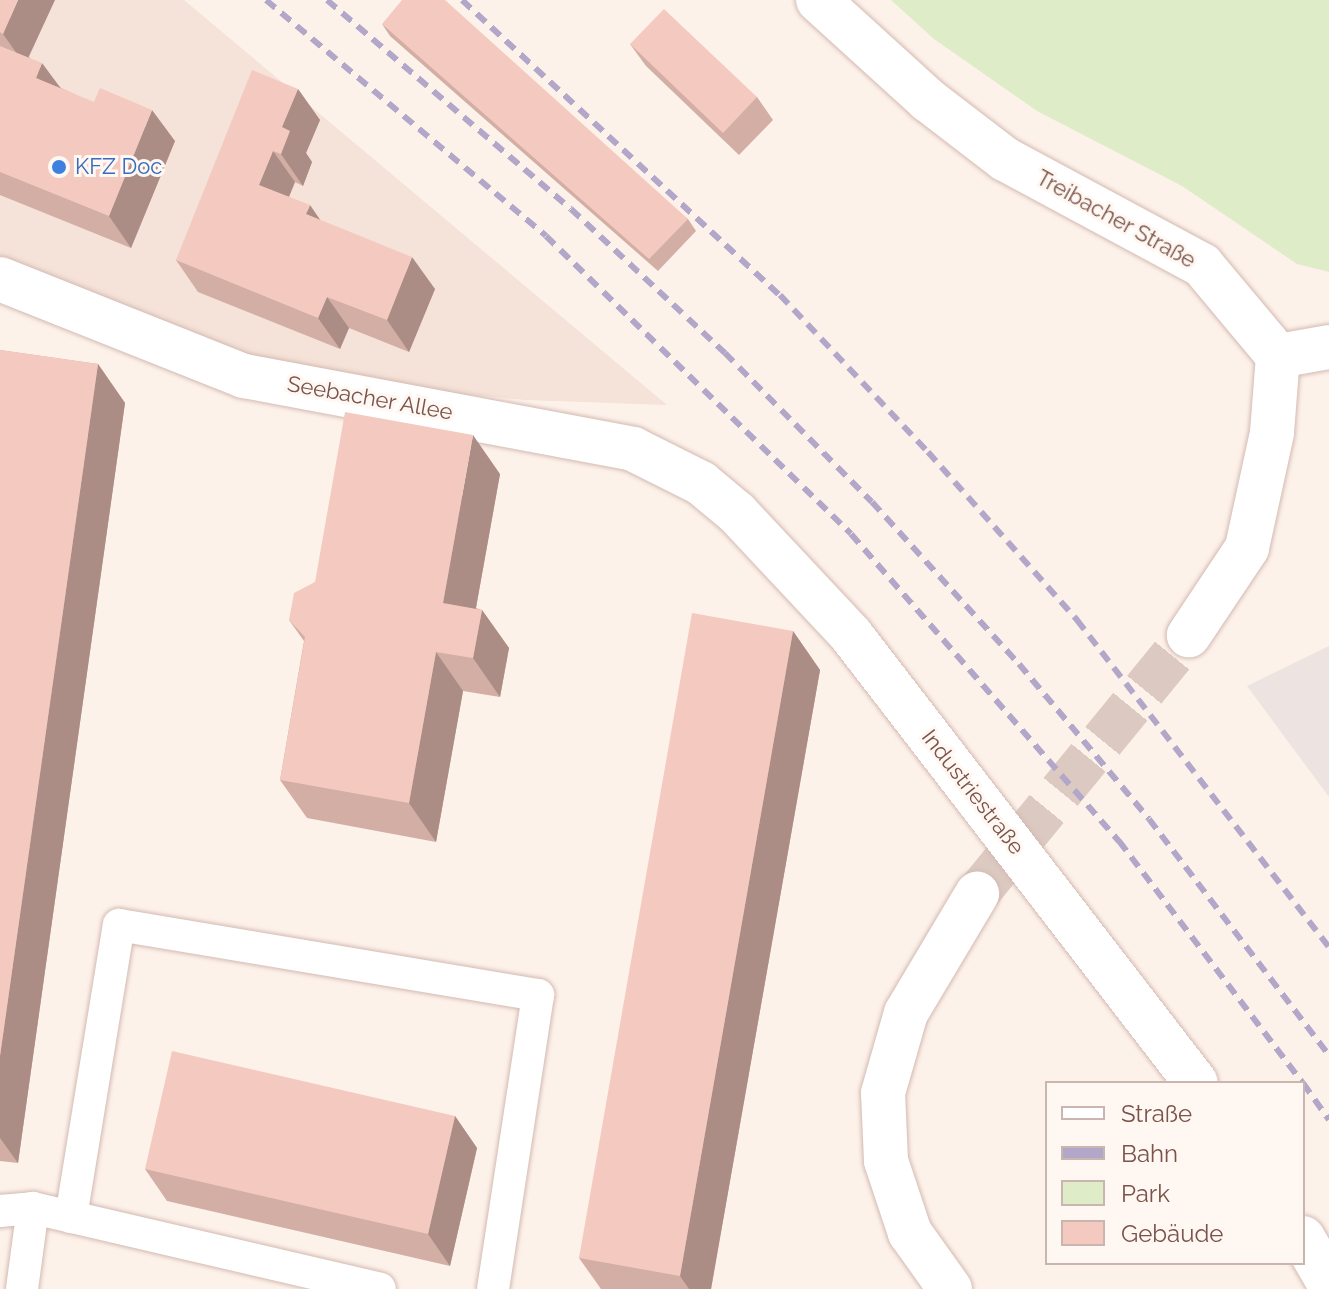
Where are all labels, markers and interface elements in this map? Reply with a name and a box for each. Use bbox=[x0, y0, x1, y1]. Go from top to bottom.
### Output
place label: KFZ Doc bbox=[75, 154, 162, 180]
marker: KFZ Doc bbox=[50, 158, 68, 176]
street label: Treibacher Straße bbox=[1032, 164, 1200, 274]
street label: Seebacher Allee bbox=[285, 370, 455, 426]
street label: Industriestraße bbox=[916, 724, 1030, 860]
legend bbox=[1045, 1081, 1305, 1265]
text: Straße bbox=[1121, 1099, 1192, 1128]
text: Bahn bbox=[1121, 1139, 1178, 1168]
text: Park bbox=[1121, 1179, 1170, 1208]
text: Gebäude bbox=[1121, 1219, 1223, 1248]

